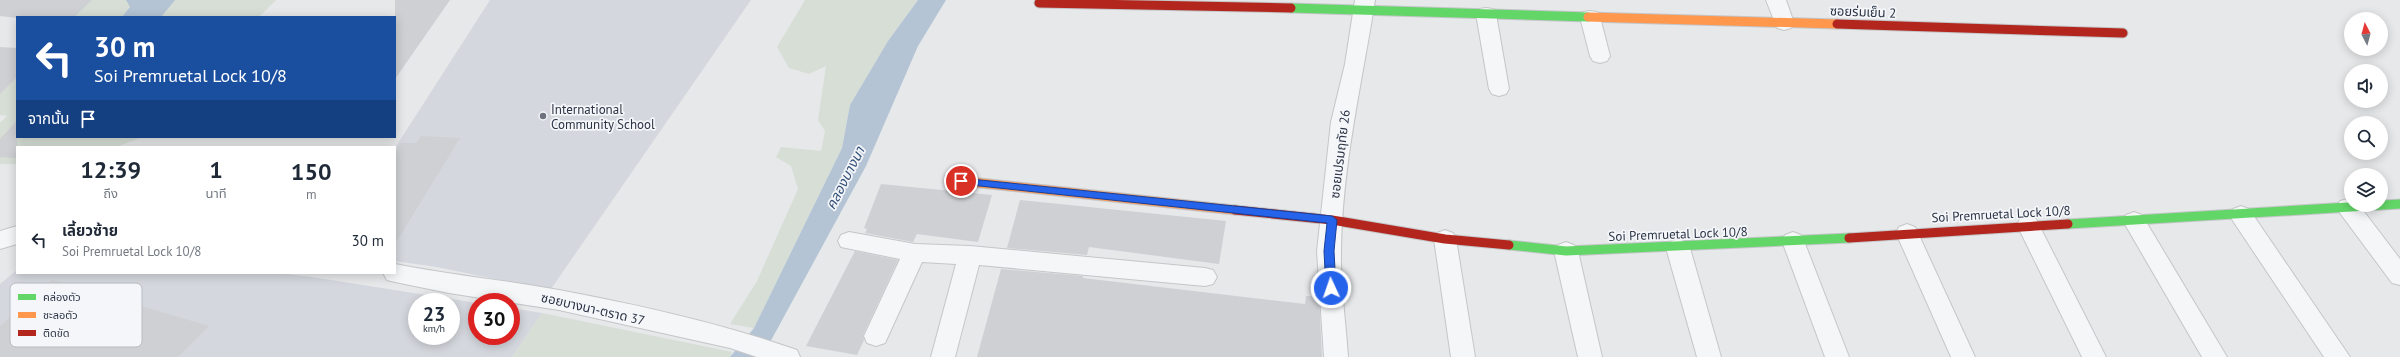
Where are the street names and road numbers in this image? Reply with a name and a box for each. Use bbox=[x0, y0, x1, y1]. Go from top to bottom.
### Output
street label: ซอยร่มเย็น 2 bbox=[1830, 2, 1896, 22]
street label: ซอยเปรมฤทัย 26 bbox=[1326, 109, 1354, 199]
street label: Soi Premruetal Lock 10/8 bbox=[1931, 202, 2071, 226]
street label: Soi Premruetal Lock 10/8 bbox=[1608, 223, 1748, 245]
street label: ซอยบางนา-ตราด 37 bbox=[539, 289, 647, 329]

